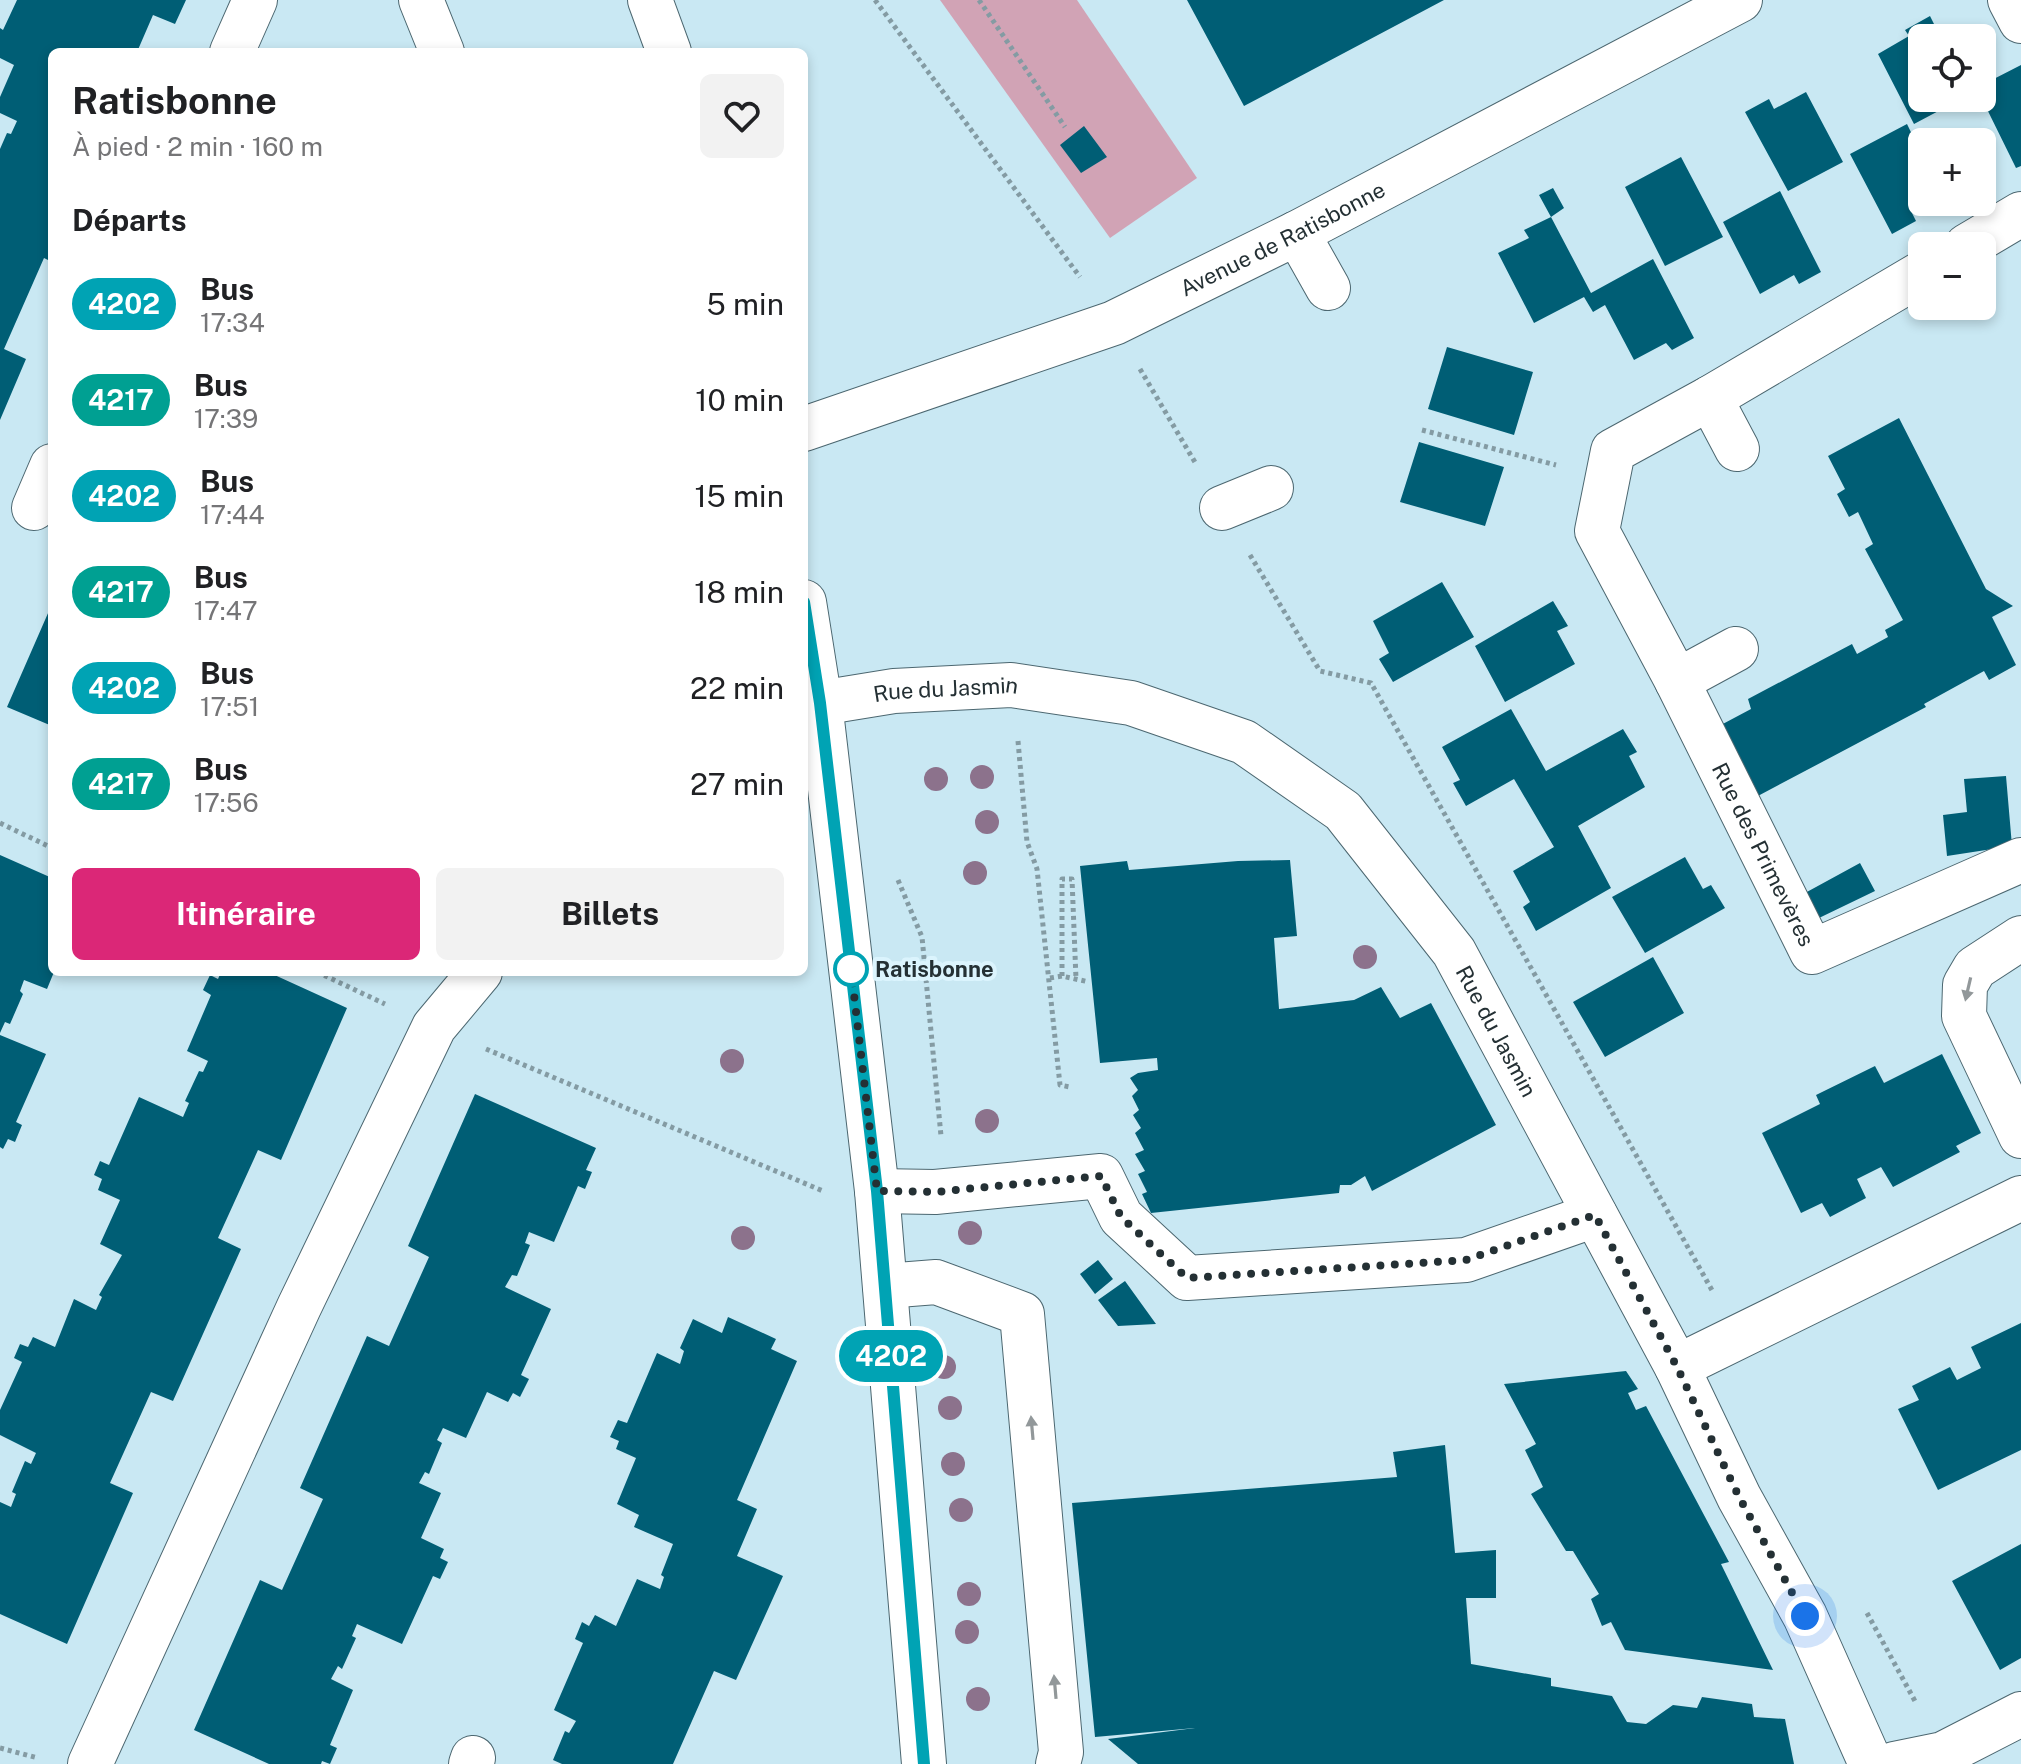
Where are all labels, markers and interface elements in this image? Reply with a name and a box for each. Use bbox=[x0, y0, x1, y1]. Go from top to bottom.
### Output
map controls bbox=[1908, 24, 1996, 320]
button: locate bbox=[1908, 24, 1996, 112]
button: heart bbox=[700, 74, 784, 158]
text: Ratisbonne bbox=[72, 78, 277, 123]
button: + bbox=[1908, 128, 1996, 216]
text: À pied · 2 min · 160 m bbox=[72, 131, 323, 162]
street label: Avenue de Ratisbonne bbox=[1176, 176, 1389, 301]
text: Départs bbox=[72, 202, 186, 238]
button: − bbox=[1908, 232, 1996, 320]
text: Bus bbox=[200, 271, 254, 307]
text: 5 min bbox=[707, 286, 784, 322]
text: 4202 bbox=[88, 287, 160, 320]
text: 17:34 bbox=[200, 307, 265, 338]
text: Bus bbox=[194, 367, 248, 403]
text: 10 min bbox=[695, 382, 784, 418]
text: 4217 bbox=[88, 383, 154, 416]
text: 17:39 bbox=[194, 403, 258, 434]
text: Bus bbox=[200, 463, 254, 499]
text: 15 min bbox=[694, 478, 784, 514]
text: 4202 bbox=[88, 479, 160, 512]
text: 17:44 bbox=[200, 499, 265, 530]
text: Bus bbox=[194, 559, 248, 595]
text: 18 min bbox=[694, 574, 784, 610]
text: 4217 bbox=[88, 575, 154, 608]
text: 17:47 bbox=[194, 595, 258, 626]
text: Bus bbox=[200, 655, 254, 691]
text: 22 min bbox=[690, 670, 784, 706]
text: 4202 bbox=[88, 671, 160, 704]
street label: Rue du Jasmin bbox=[872, 671, 1020, 707]
text: 17:51 bbox=[200, 691, 259, 722]
text: Bus bbox=[194, 751, 248, 787]
street label: Rue des Primevères bbox=[1707, 758, 1820, 950]
text: 27 min bbox=[690, 766, 784, 802]
text: 4217 bbox=[88, 767, 154, 800]
text: 17:56 bbox=[194, 787, 259, 818]
button: Itinéraire bbox=[72, 868, 420, 960]
button: Billets bbox=[436, 868, 784, 960]
marker: Ratisbonne bbox=[834, 952, 868, 986]
place label: Ratisbonne bbox=[875, 956, 994, 982]
street label: Rue du Jasmin bbox=[1451, 961, 1542, 1101]
one-way arrow bbox=[1961, 977, 1973, 1002]
line badge: 4202 bbox=[835, 1330, 947, 1382]
text: 4202 bbox=[855, 1339, 927, 1372]
one-way arrow bbox=[1025, 1415, 1038, 1440]
your location bbox=[1785, 1596, 1825, 1636]
one-way arrow bbox=[1048, 1674, 1061, 1699]

